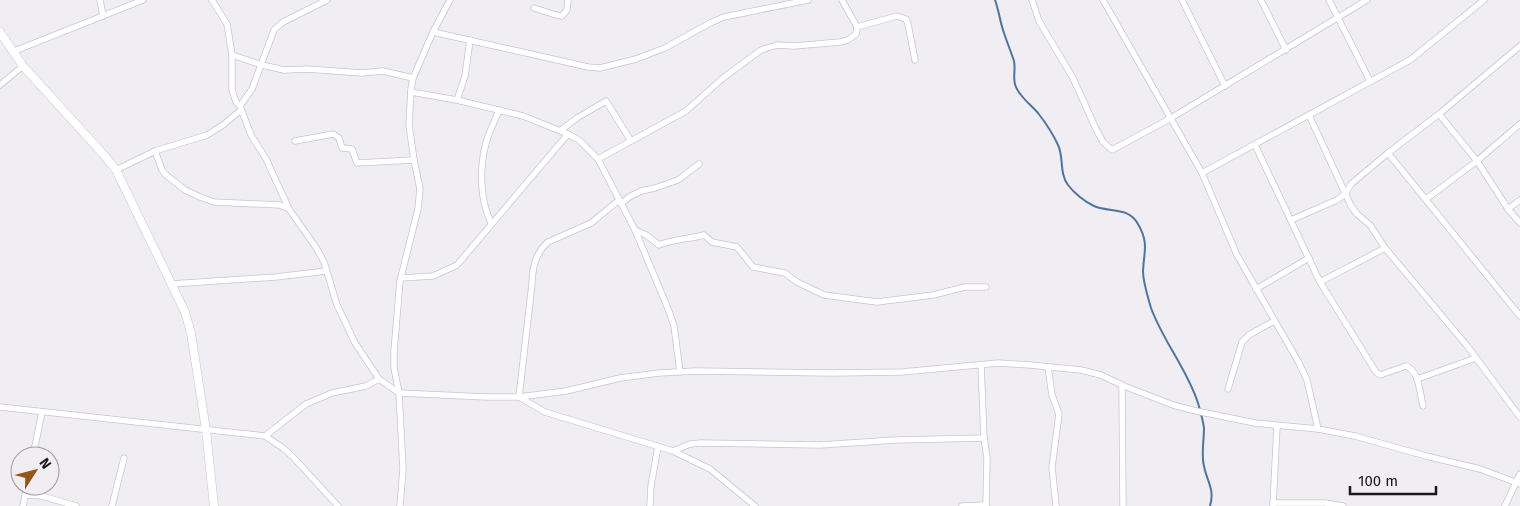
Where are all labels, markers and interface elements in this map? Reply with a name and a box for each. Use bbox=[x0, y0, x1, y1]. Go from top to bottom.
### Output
north arrow bbox=[10, 446, 60, 496]
text: N bbox=[36, 455, 55, 472]
scale bar bbox=[1350, 464, 1436, 496]
text: 100 m bbox=[1358, 472, 1398, 490]

